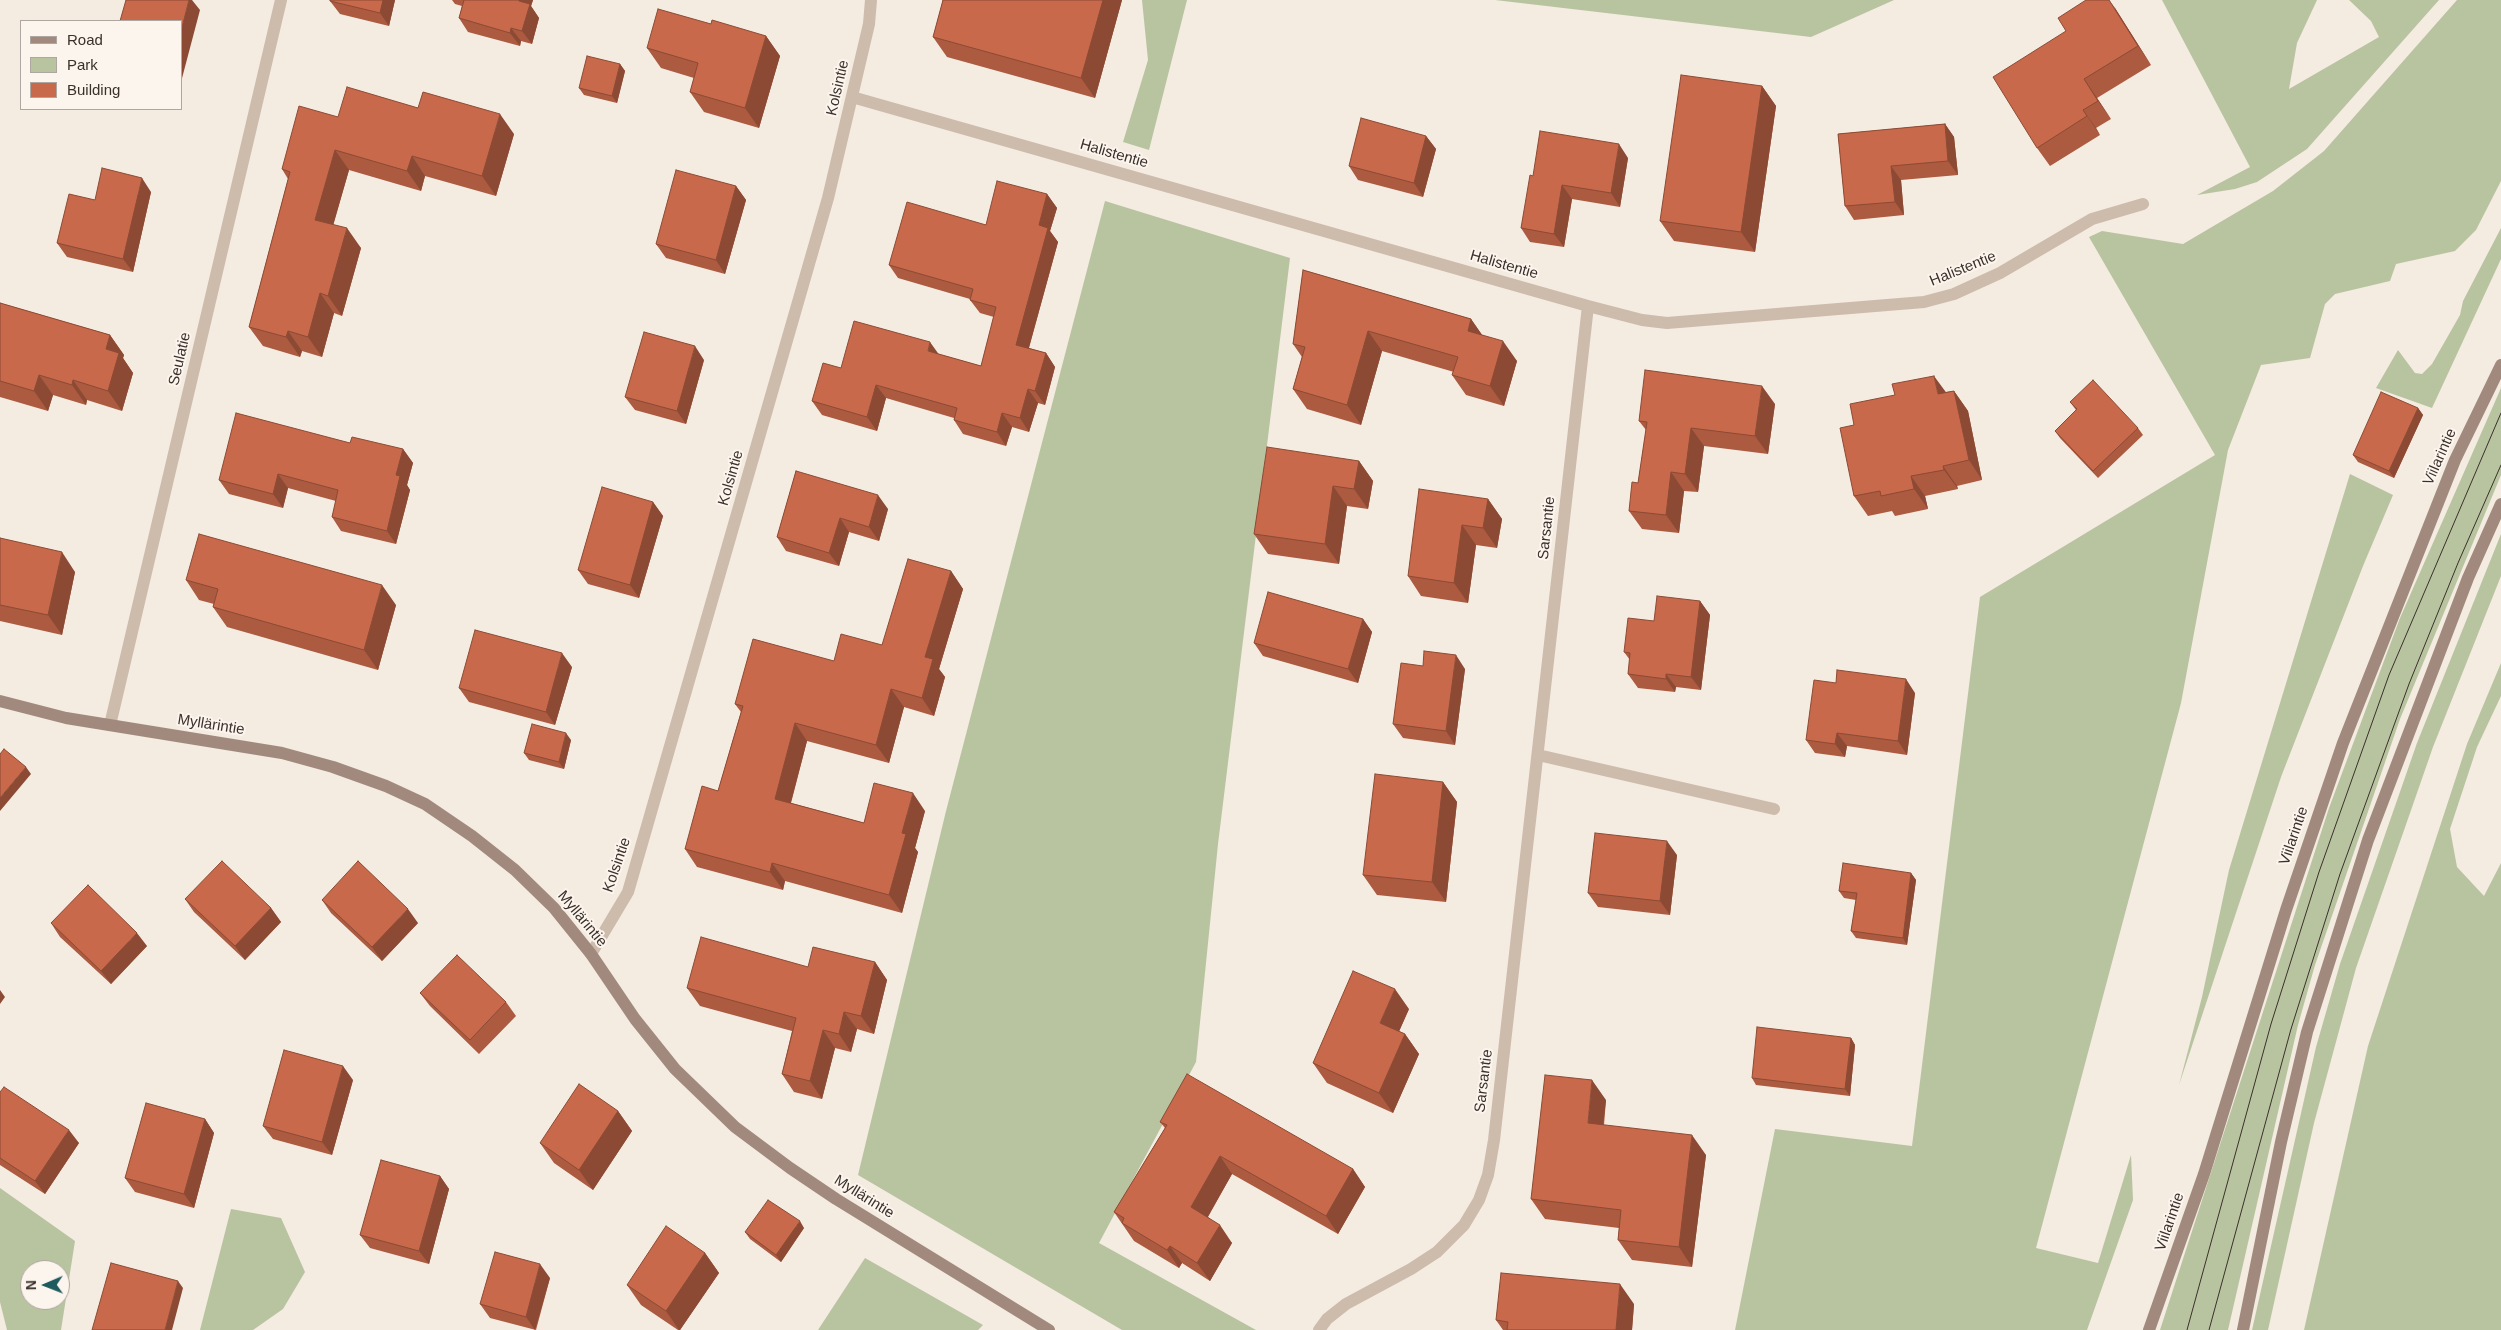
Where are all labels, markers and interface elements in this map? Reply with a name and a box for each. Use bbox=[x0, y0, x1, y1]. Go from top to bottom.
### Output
legend bbox=[20, 20, 182, 110]
text: Road bbox=[67, 31, 103, 48]
text: Park bbox=[67, 56, 98, 73]
street label: Kolsintie bbox=[823, 58, 853, 118]
text: Building bbox=[67, 81, 120, 98]
street label: Halistentie bbox=[1078, 136, 1150, 172]
street label: Halistentie bbox=[1468, 247, 1540, 283]
street label: Halistentie bbox=[1927, 248, 1999, 290]
street label: Seulatie bbox=[165, 331, 195, 387]
street label: Viilarintie bbox=[2419, 426, 2461, 488]
street label: Kolsintie bbox=[715, 448, 747, 508]
street label: Sarsantie bbox=[1535, 496, 1559, 560]
street label: Myllärintie bbox=[176, 711, 246, 739]
street label: Viilarintie bbox=[2276, 804, 2312, 868]
street label: Kolsintie bbox=[599, 835, 635, 895]
street label: Myllärintie bbox=[553, 887, 611, 951]
street label: Sarsantie bbox=[1471, 1048, 1497, 1114]
street label: Myllärintie bbox=[831, 1171, 897, 1223]
street label: Viilarintie bbox=[2152, 1190, 2188, 1254]
north arrow bbox=[20, 1260, 70, 1310]
text: N bbox=[23, 1280, 39, 1290]

